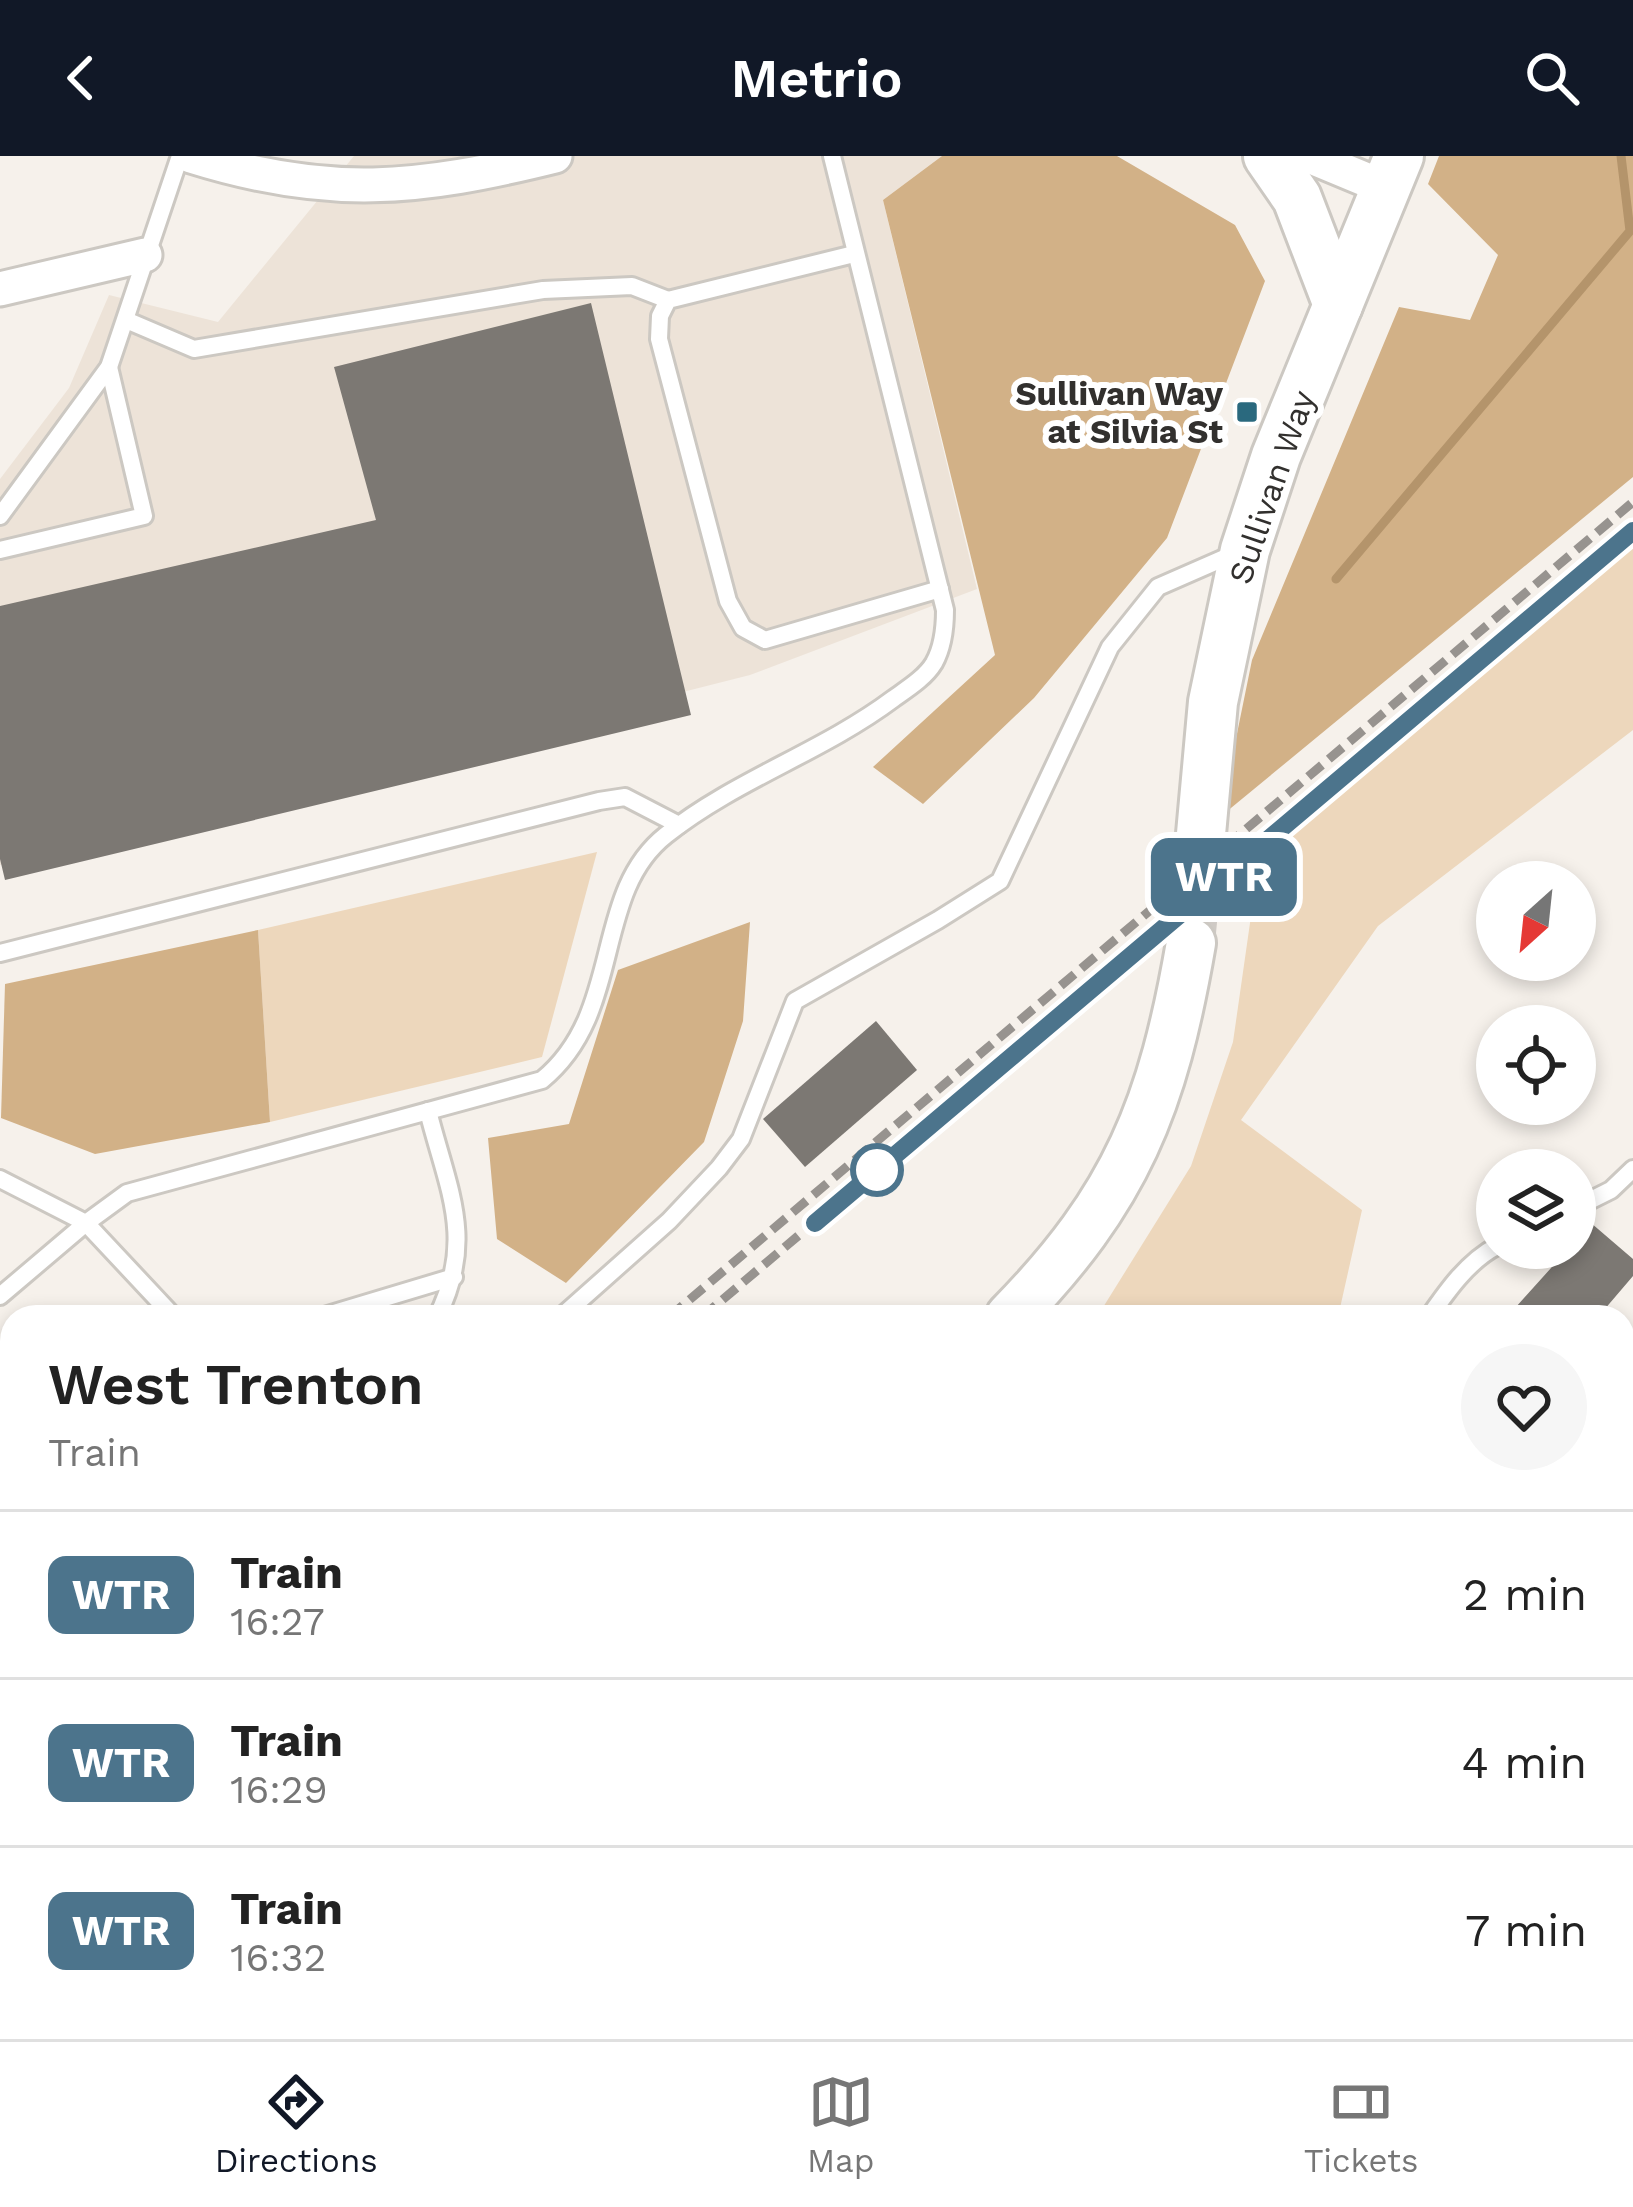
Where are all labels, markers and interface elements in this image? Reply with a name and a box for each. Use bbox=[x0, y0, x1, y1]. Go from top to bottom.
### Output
icon: back bbox=[48, 45, 114, 111]
icon: search bbox=[1519, 45, 1585, 111]
text: Metrio bbox=[730, 47, 903, 110]
place label: Sullivan Way at Silvia St bbox=[1015, 374, 1224, 451]
street label: Sullivan Way bbox=[1220, 385, 1323, 589]
marker: Sullivan Way at Silvia St bbox=[1234, 399, 1260, 425]
line badge: WTR bbox=[1155, 838, 1293, 916]
text: WTR bbox=[1175, 852, 1273, 901]
north arrow bbox=[1476, 861, 1596, 981]
map controls bbox=[1476, 861, 1596, 1269]
button: locate bbox=[1476, 1005, 1596, 1125]
unlabelled marker bbox=[852, 1145, 902, 1195]
button: layers bbox=[1476, 1149, 1596, 1269]
button: heart bbox=[1461, 1344, 1587, 1470]
text: West Trenton bbox=[48, 1351, 423, 1418]
text: Train bbox=[48, 1430, 141, 1475]
text: Train bbox=[230, 1546, 343, 1599]
text: 2 min bbox=[1463, 1568, 1587, 1621]
text: WTR bbox=[72, 1570, 170, 1619]
text: 16:27 bbox=[230, 1599, 325, 1644]
text: Train bbox=[230, 1714, 343, 1767]
text: 4 min bbox=[1461, 1736, 1587, 1789]
text: WTR bbox=[72, 1738, 170, 1787]
text: 16:29 bbox=[230, 1767, 328, 1812]
text: Train bbox=[230, 1882, 343, 1935]
text: 7 min bbox=[1465, 1904, 1587, 1957]
text: WTR bbox=[72, 1906, 170, 1955]
text: 16:32 bbox=[230, 1935, 326, 1980]
tab: Directions bbox=[215, 2069, 378, 2180]
tab: Map bbox=[807, 2069, 874, 2180]
tab: Tickets bbox=[1304, 2069, 1418, 2180]

